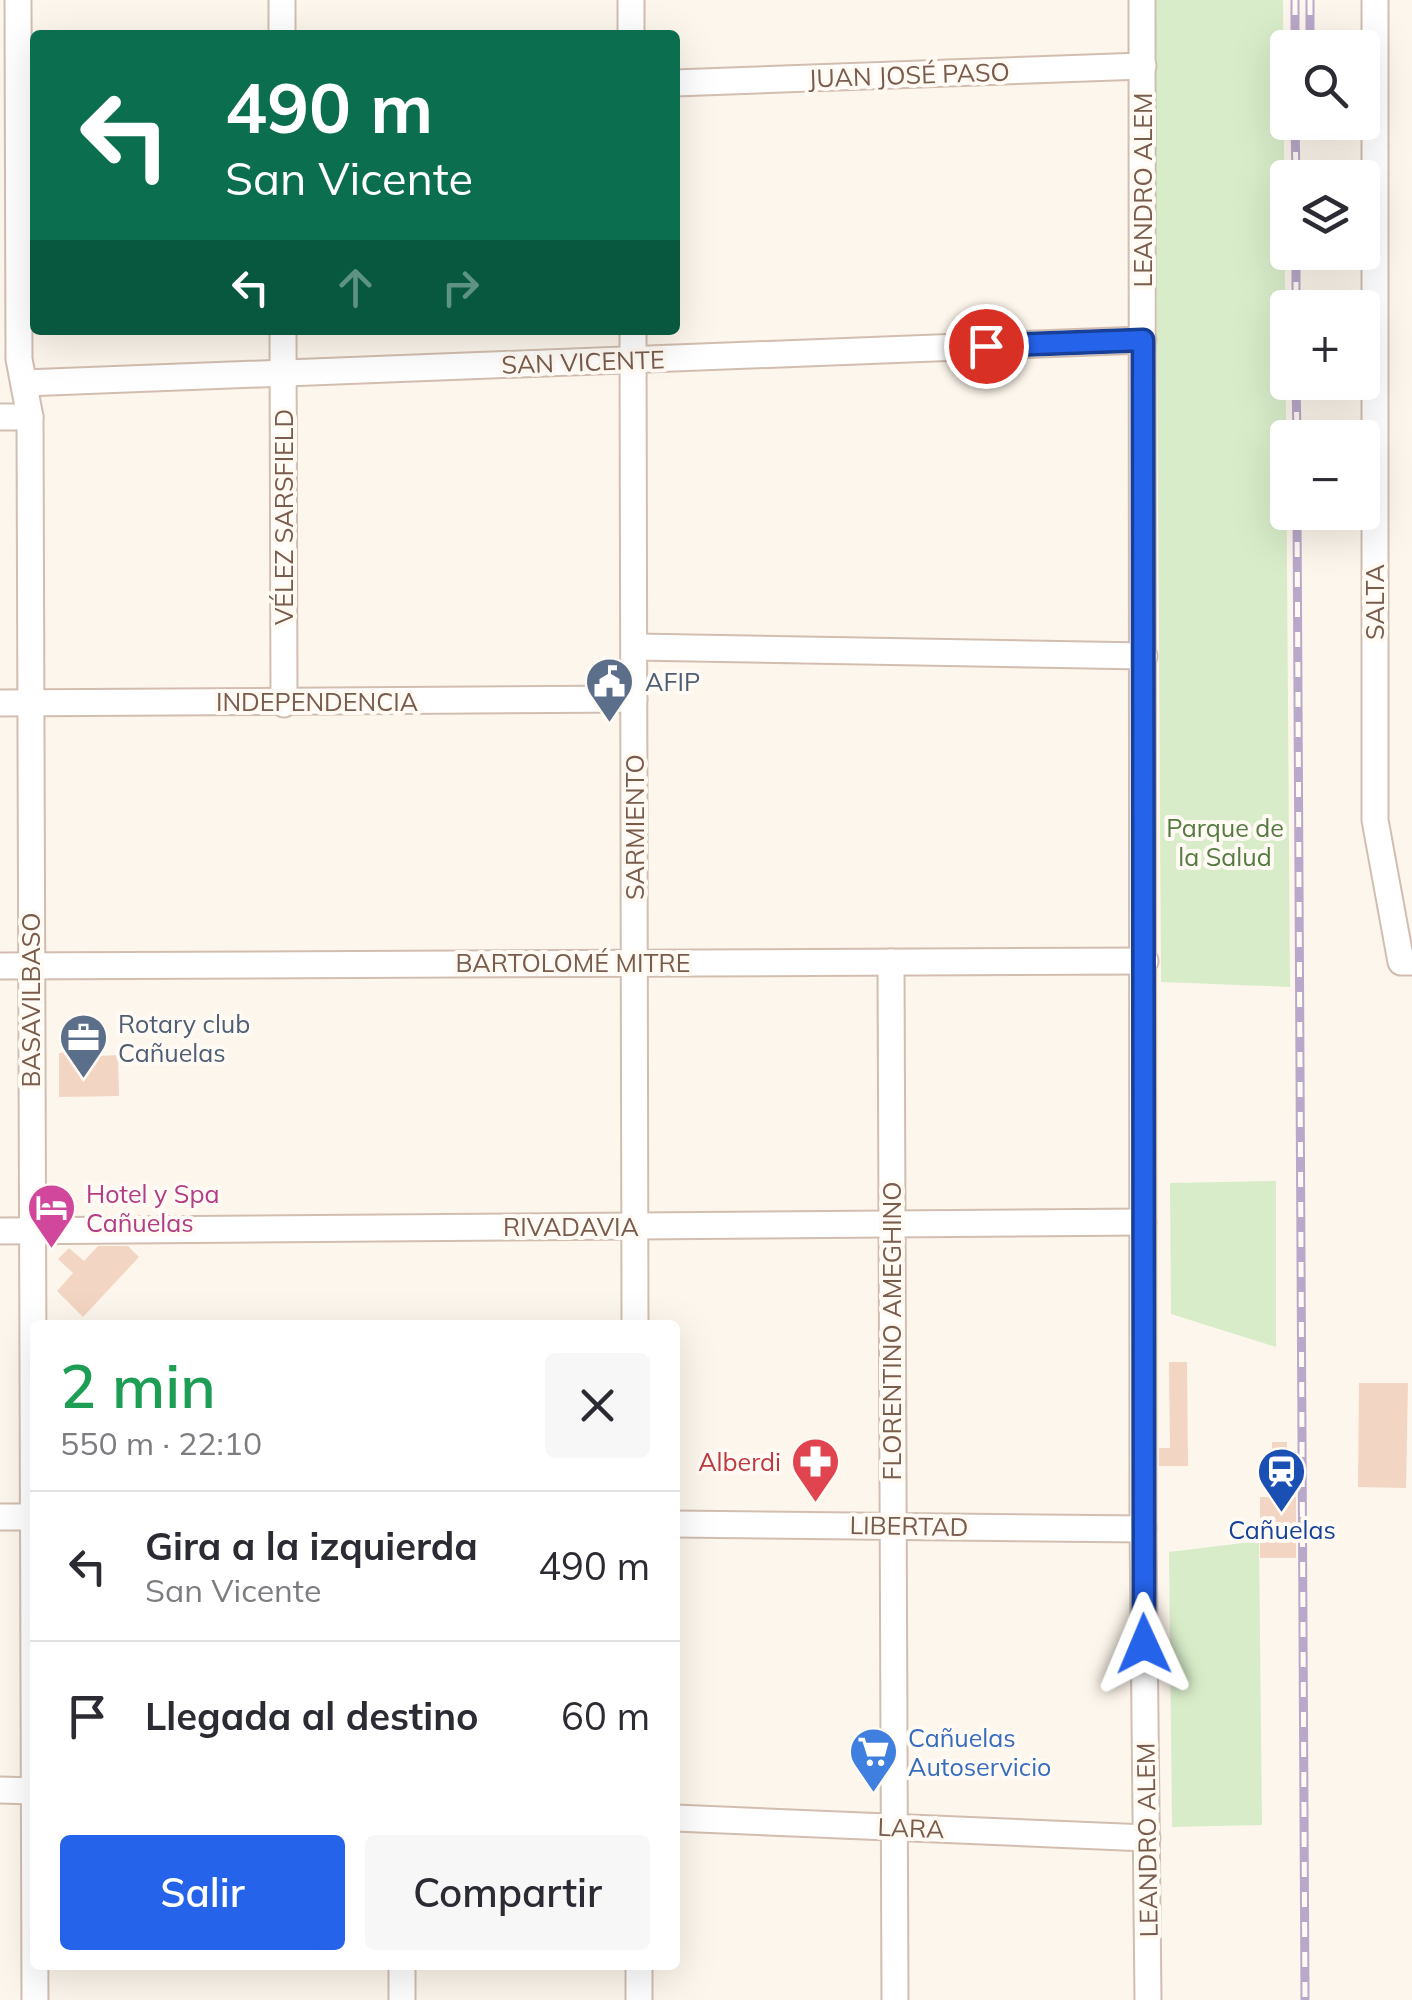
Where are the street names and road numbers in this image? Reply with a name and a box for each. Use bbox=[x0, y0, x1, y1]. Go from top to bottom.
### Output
street label: JUAN JOSÉ PASO bbox=[808, 55, 1010, 94]
street label: LEANDRO ALEM bbox=[1127, 93, 1158, 287]
street label: SAN VICENTE bbox=[501, 343, 665, 380]
street label: VÉLEZ SARSFIELD bbox=[268, 409, 299, 625]
street label: SALTA bbox=[1359, 564, 1390, 640]
street label: INDEPENDENCIA bbox=[216, 686, 418, 717]
street label: SARMIENTO bbox=[619, 754, 650, 900]
street label: BASAVILBASO bbox=[15, 912, 46, 1088]
street label: BARTOLOMÉ MITRE bbox=[456, 947, 691, 978]
street label: FLORENTINO AMEGHINO bbox=[876, 1181, 907, 1481]
street label: RIVADAVIA bbox=[503, 1211, 639, 1242]
street label: LIBERTAD bbox=[849, 1509, 969, 1542]
street label: LEANDRO ALEM bbox=[1129, 1742, 1164, 1938]
street label: LARA bbox=[877, 1811, 945, 1844]

